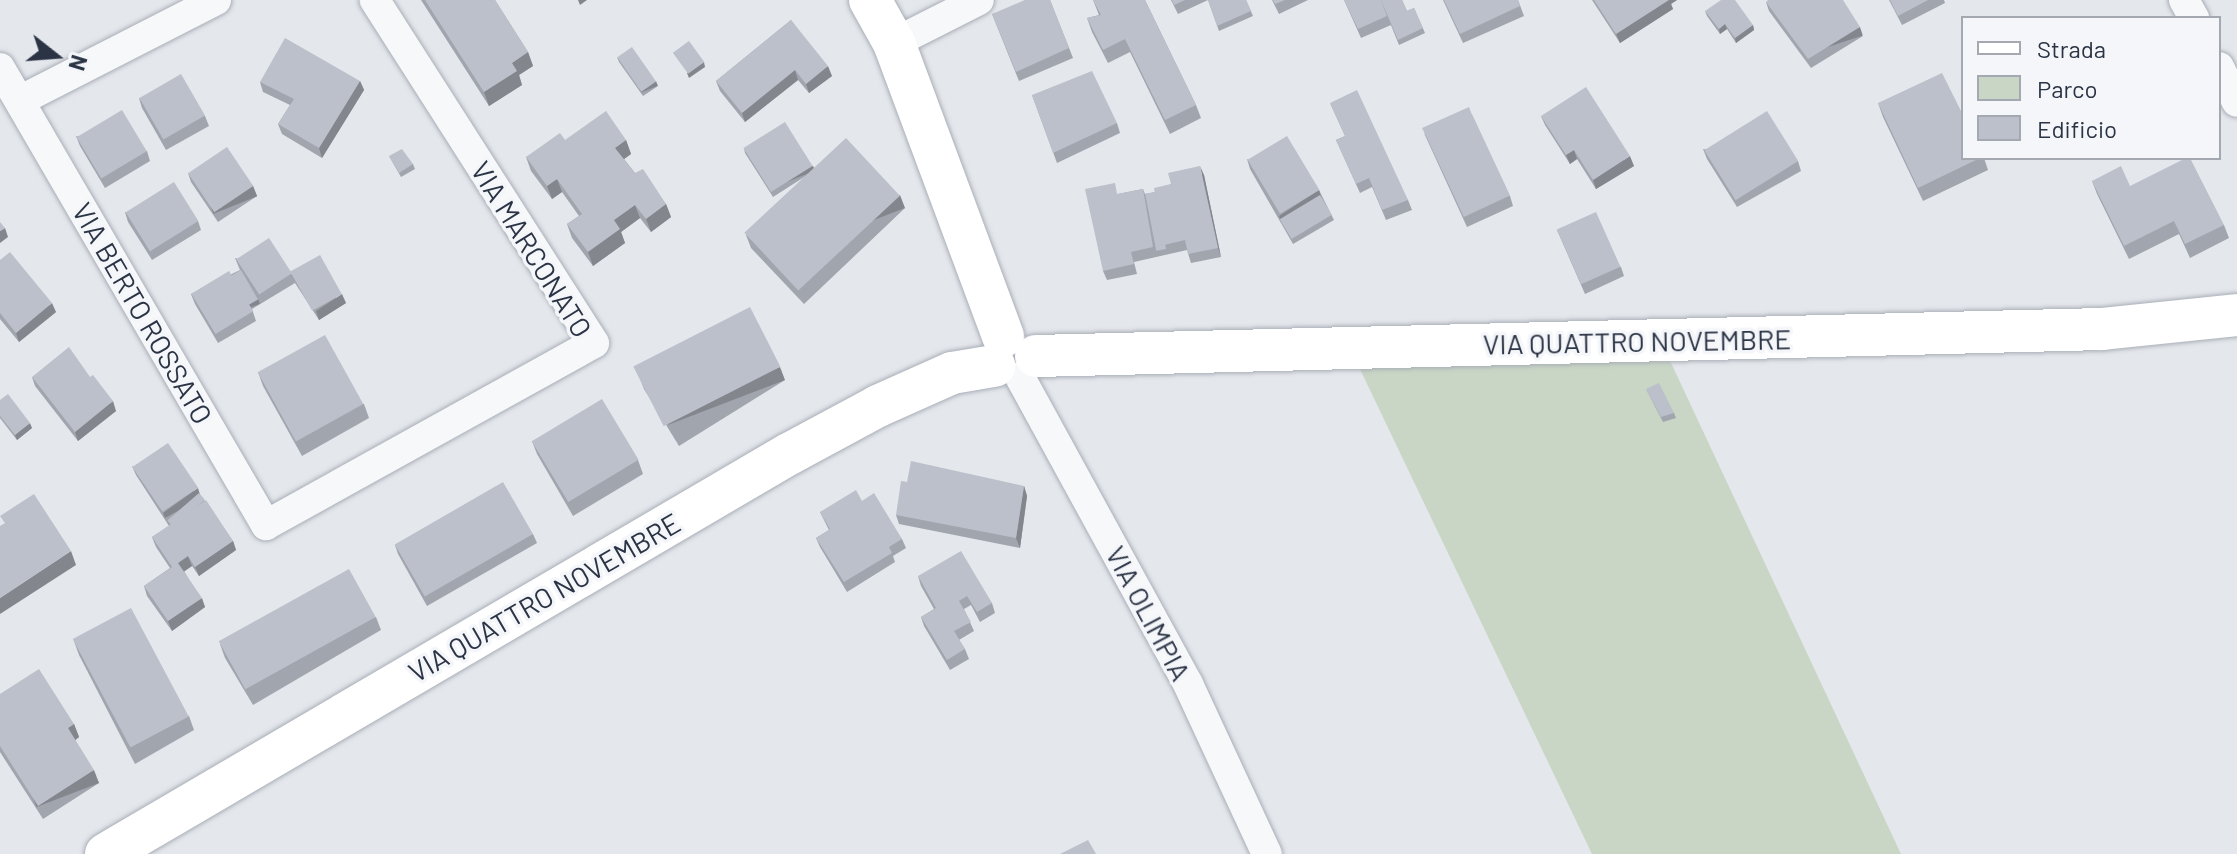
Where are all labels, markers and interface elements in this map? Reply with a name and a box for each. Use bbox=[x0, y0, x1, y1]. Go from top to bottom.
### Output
north arrow bbox=[16, 16, 96, 96]
legend bbox=[1961, 16, 2221, 160]
text: Strada bbox=[2037, 34, 2106, 63]
text: N bbox=[64, 52, 94, 74]
text: Parco bbox=[2037, 74, 2098, 103]
text: Edificio bbox=[2037, 114, 2117, 143]
street label: VIA MARCONATO bbox=[464, 155, 600, 343]
street label: VIA BERTO ROSSATO bbox=[66, 196, 220, 430]
street label: VIA QUATTRO NOVEMBRE bbox=[1483, 322, 1791, 360]
street label: VIA QUATTRO NOVEMBRE bbox=[402, 505, 686, 689]
street label: VIA OLIMPIA bbox=[1099, 540, 1199, 686]

